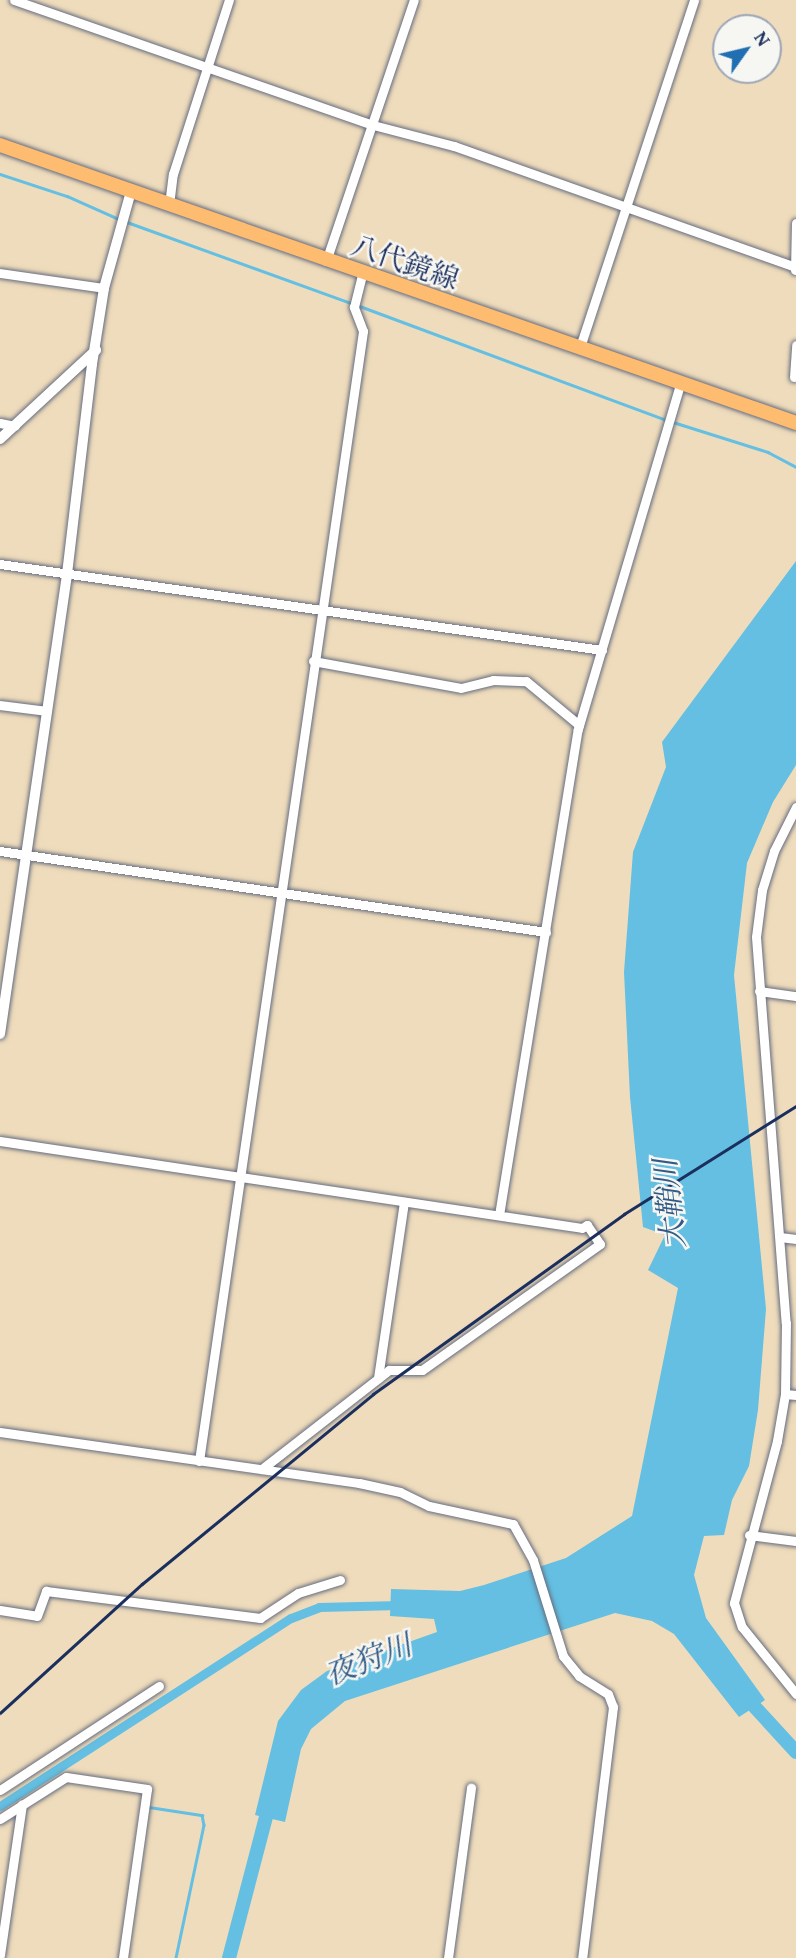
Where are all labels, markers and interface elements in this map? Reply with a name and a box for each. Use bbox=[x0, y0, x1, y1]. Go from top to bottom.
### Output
north arrow bbox=[712, 14, 782, 84]
text: N bbox=[748, 25, 778, 51]
street label: 八代鏡線 bbox=[347, 228, 463, 296]
water label: 大鞘川 bbox=[646, 1157, 692, 1251]
water label: 夜狩川 bbox=[320, 1626, 416, 1692]

